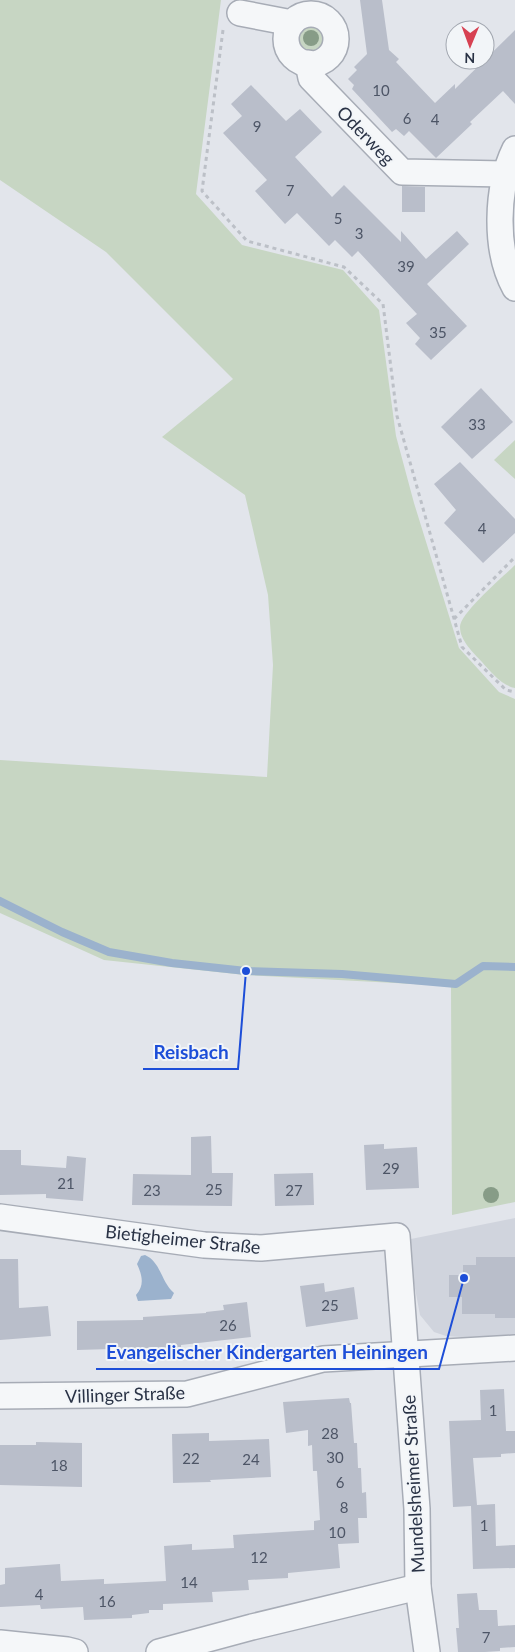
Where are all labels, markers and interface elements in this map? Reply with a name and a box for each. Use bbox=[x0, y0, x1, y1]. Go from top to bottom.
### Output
north arrow bbox=[445, 20, 495, 70]
text: N bbox=[464, 50, 475, 67]
house number: 10 bbox=[372, 81, 390, 99]
street label: Oderweg bbox=[333, 101, 399, 169]
house number: 6 bbox=[403, 109, 412, 127]
house number: 4 bbox=[431, 110, 440, 128]
house number: 9 bbox=[253, 117, 261, 135]
house number: 7 bbox=[286, 181, 295, 199]
house number: 5 bbox=[334, 209, 342, 227]
house number: 3 bbox=[355, 224, 363, 242]
house number: 39 bbox=[397, 257, 415, 275]
house number: 35 bbox=[429, 323, 447, 341]
house number: 33 bbox=[468, 415, 486, 433]
house number: 4 bbox=[478, 519, 487, 537]
callout: Reisbach bbox=[143, 1035, 238, 1069]
text: Reisbach bbox=[153, 1040, 229, 1063]
house number: 29 bbox=[382, 1159, 400, 1177]
house number: 21 bbox=[57, 1174, 75, 1192]
house number: 25 bbox=[205, 1180, 223, 1198]
house number: 23 bbox=[143, 1181, 161, 1199]
house number: 27 bbox=[285, 1181, 303, 1199]
street label: Bietigheimer Straße bbox=[104, 1220, 262, 1258]
house number: 25 bbox=[321, 1296, 339, 1314]
house number: 26 bbox=[219, 1316, 237, 1334]
callout: Evangelischer Kindergarten Heiningen bbox=[96, 1335, 439, 1369]
text: Evangelischer Kindergarten Heiningen bbox=[106, 1340, 428, 1363]
street label: Villinger Straße bbox=[65, 1381, 185, 1407]
street label: Mundelsheimer Straße bbox=[397, 1394, 429, 1574]
house number: 1 bbox=[489, 1401, 497, 1419]
house number: 28 bbox=[321, 1424, 339, 1442]
house number: 30 bbox=[326, 1448, 344, 1466]
house number: 22 bbox=[182, 1449, 200, 1467]
house number: 24 bbox=[242, 1450, 260, 1468]
house number: 18 bbox=[50, 1456, 68, 1474]
house number: 6 bbox=[336, 1473, 345, 1491]
house number: 8 bbox=[340, 1498, 348, 1516]
house number: 1 bbox=[480, 1516, 488, 1534]
house number: 10 bbox=[328, 1523, 346, 1541]
house number: 12 bbox=[250, 1548, 268, 1566]
house number: 14 bbox=[180, 1573, 198, 1591]
house number: 4 bbox=[35, 1585, 44, 1603]
house number: 16 bbox=[98, 1592, 116, 1610]
house number: 7 bbox=[482, 1628, 491, 1646]

